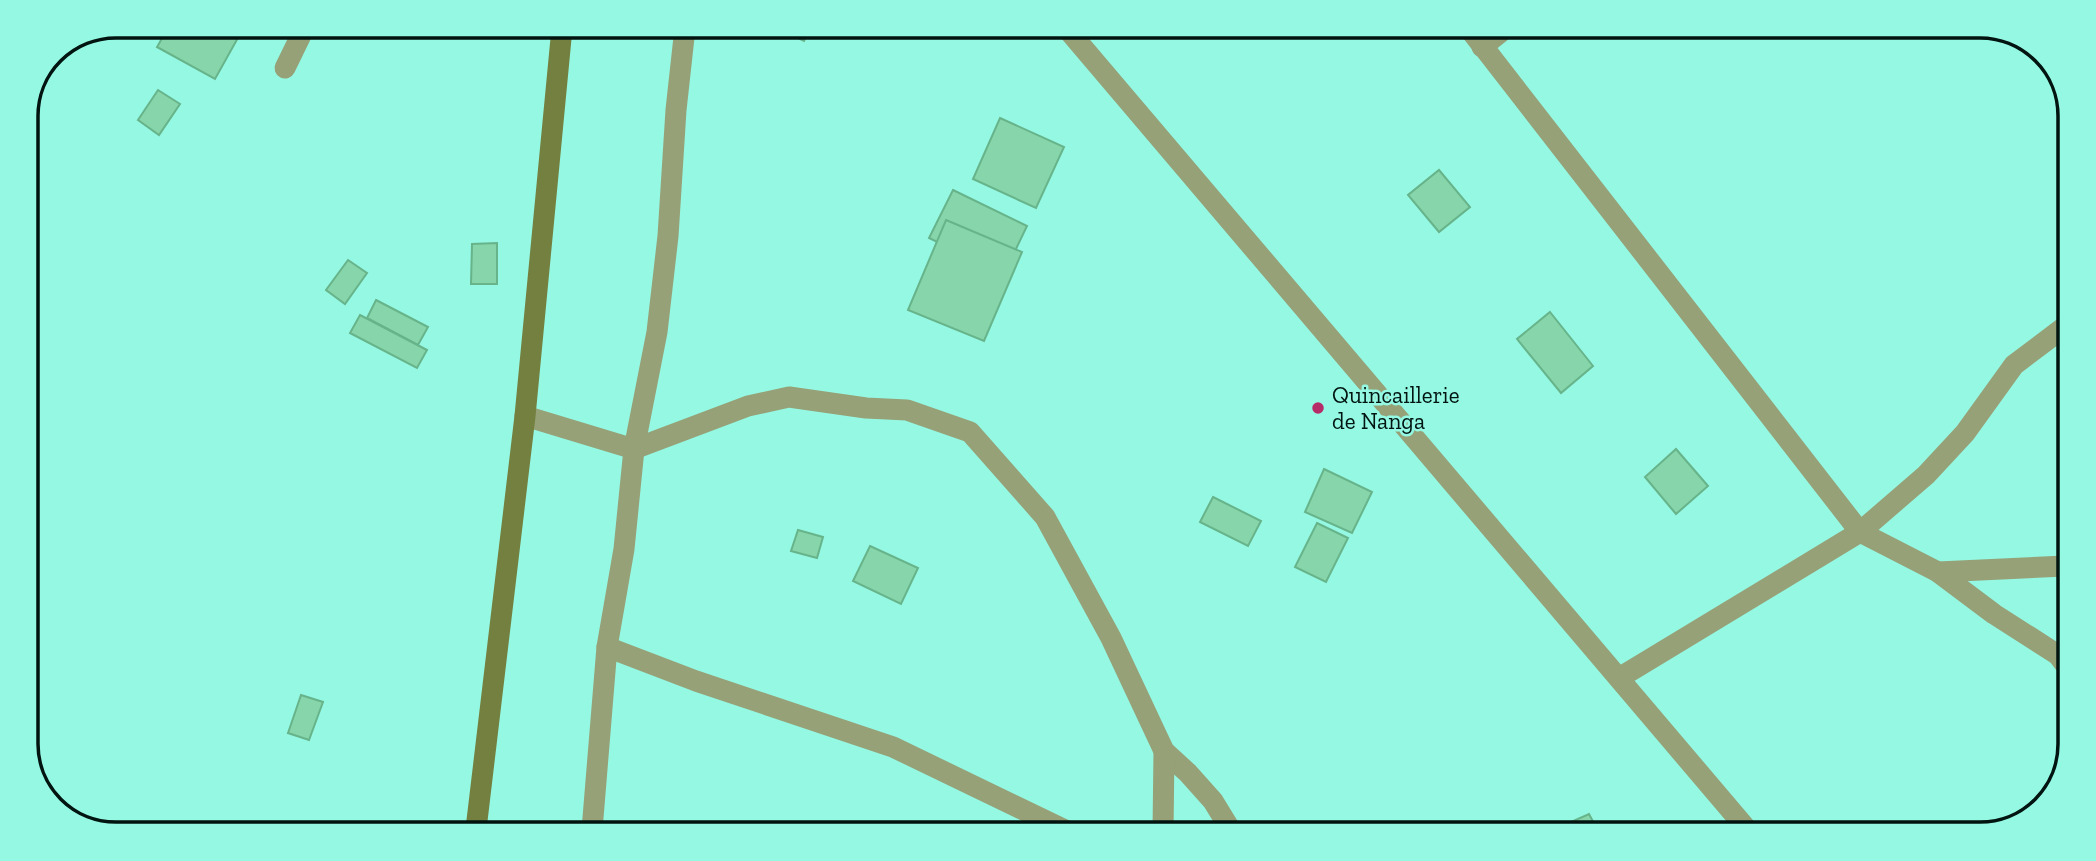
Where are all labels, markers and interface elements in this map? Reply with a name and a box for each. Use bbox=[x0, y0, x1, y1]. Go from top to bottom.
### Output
place label: Quincaillerie de Nanga bbox=[1332, 381, 1460, 435]
marker: Quincaillerie de Nanga bbox=[1310, 400, 1326, 416]

